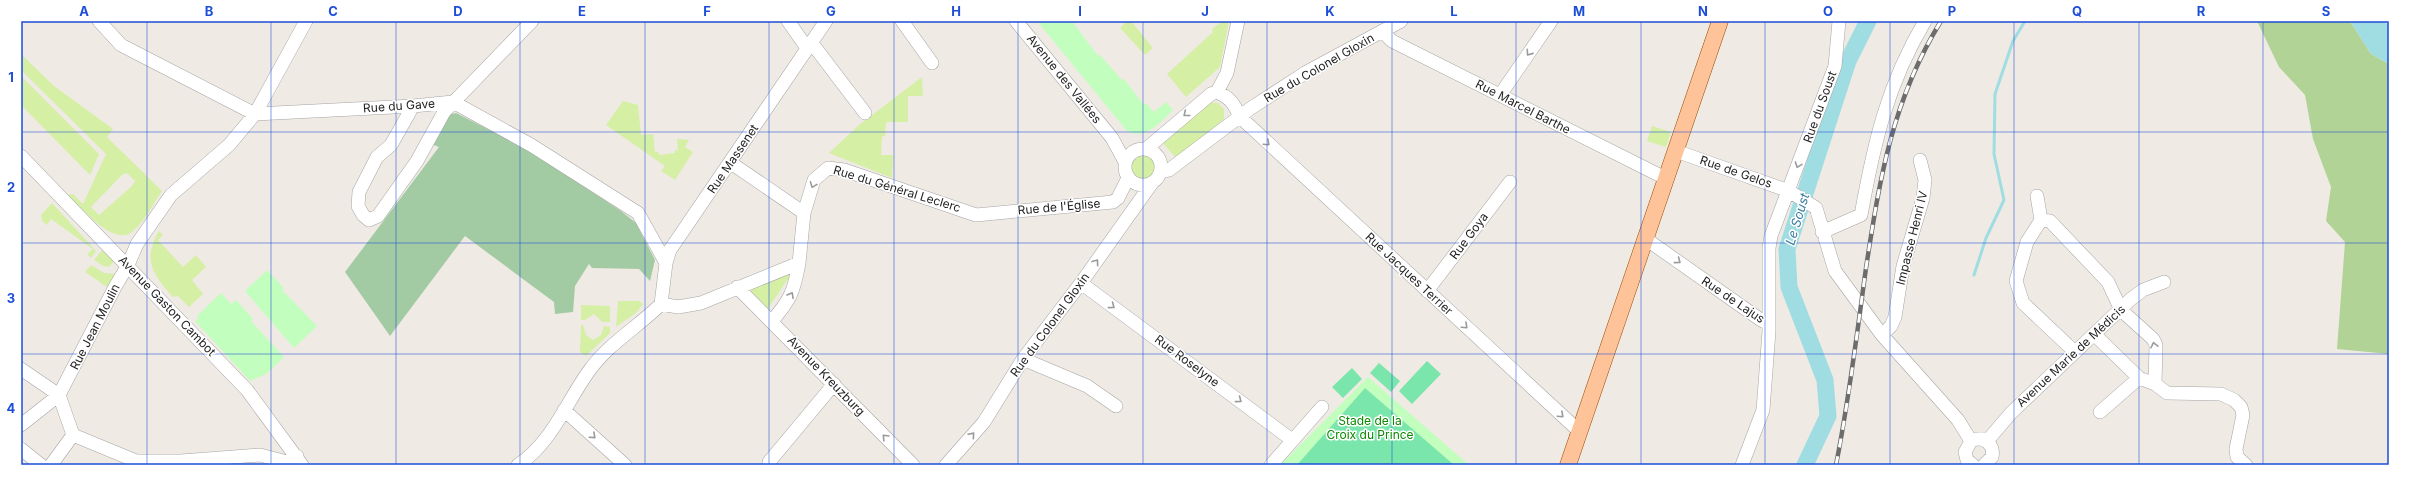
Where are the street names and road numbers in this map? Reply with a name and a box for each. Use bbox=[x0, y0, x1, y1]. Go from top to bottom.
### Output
street label: Rue du Colonel Gloxin bbox=[1261, 30, 1377, 105]
street label: Avenue des Vallées bbox=[1024, 31, 1105, 126]
street label: Rue du Soust bbox=[1800, 69, 1839, 145]
street label: Rue Marcel Barthe bbox=[1473, 76, 1573, 137]
street label: Rue du Gave bbox=[363, 96, 435, 115]
street label: Rue Massenet bbox=[704, 121, 761, 196]
street label: Rue de Gelos bbox=[1698, 152, 1774, 191]
street label: Rue du Général Leclerc bbox=[832, 162, 963, 215]
street label: Impasse Henri IV bbox=[1893, 189, 1930, 286]
street label: Rue de l'Église bbox=[1017, 195, 1101, 218]
street label: Rue Goya bbox=[1446, 209, 1491, 262]
street label: Rue Jacques Terrier bbox=[1362, 229, 1457, 318]
street label: Avenue Gaston Cambot bbox=[116, 252, 219, 359]
street label: Rue du Colonel Gloxin bbox=[1007, 270, 1092, 380]
street label: Rue de Lajus bbox=[1699, 273, 1768, 326]
street label: Rue Jean Moulin bbox=[66, 281, 123, 372]
street label: Avenue Marie de Médicis bbox=[2013, 301, 2128, 410]
street label: Rue Roselyne bbox=[1152, 331, 1223, 390]
street label: Avenue Kreuzburg bbox=[785, 333, 868, 419]

